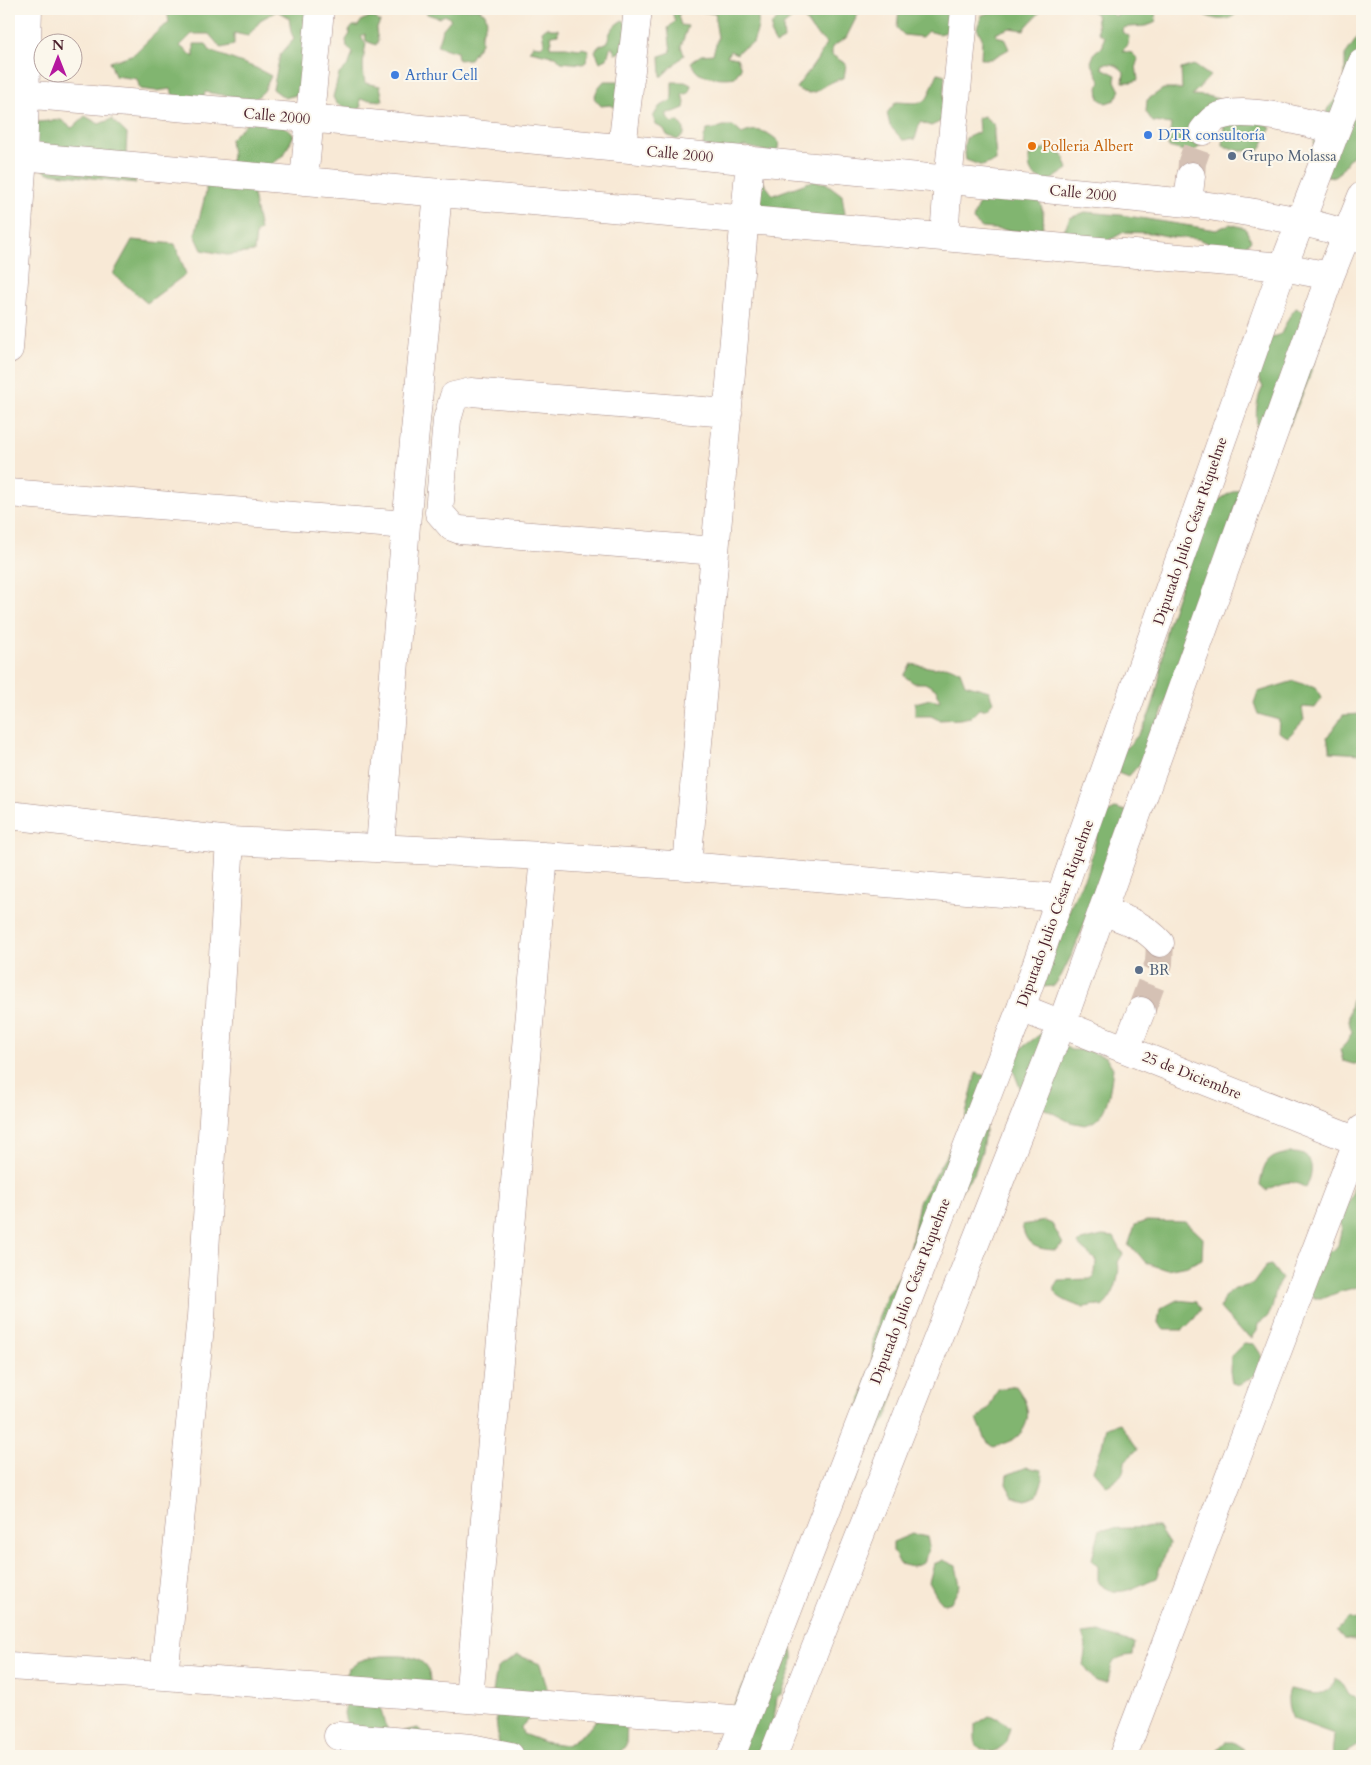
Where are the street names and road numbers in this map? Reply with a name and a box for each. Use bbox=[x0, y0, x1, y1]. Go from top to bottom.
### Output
street label: Calle 2000 bbox=[243, 103, 312, 129]
street label: Calle 2000 bbox=[646, 141, 715, 167]
street label: Calle 2000 bbox=[1049, 180, 1118, 206]
street label: Diputado Julio César Riquelme bbox=[1148, 434, 1232, 628]
street label: Diputado Julio César Riquelme bbox=[1012, 817, 1098, 1009]
street label: 25 de Diciembre bbox=[1139, 1046, 1245, 1104]
street label: Diputado Julio César Riquelme bbox=[865, 1195, 955, 1387]

